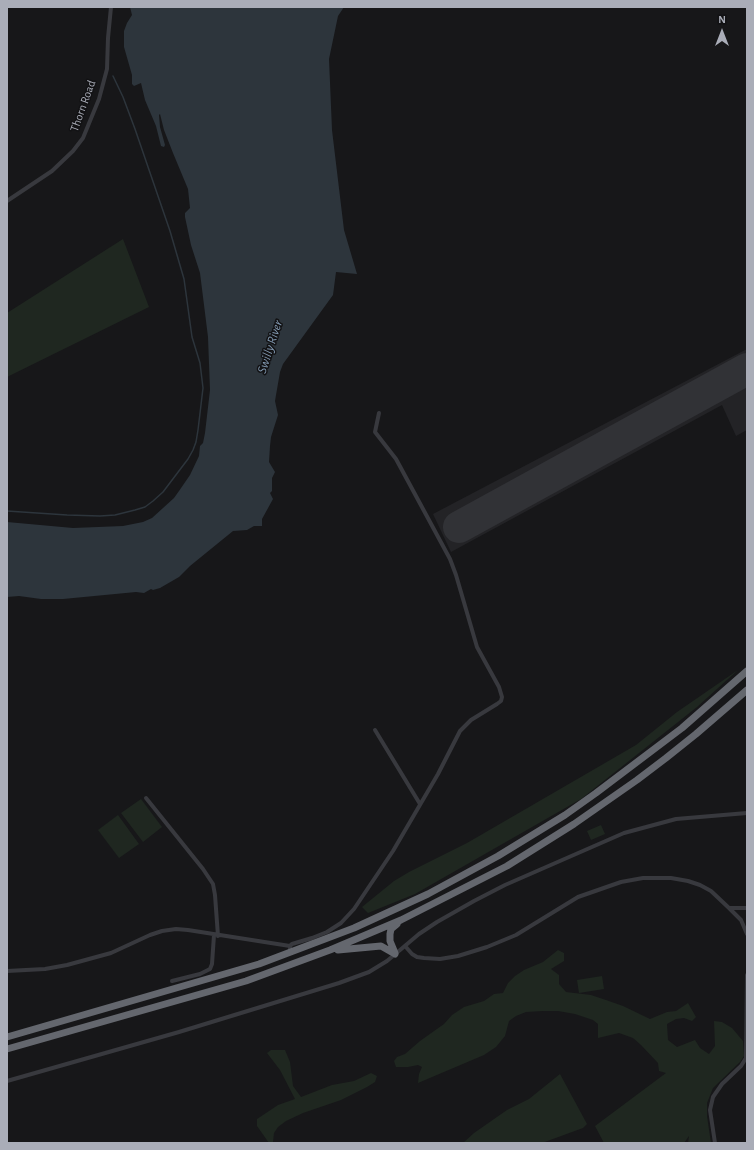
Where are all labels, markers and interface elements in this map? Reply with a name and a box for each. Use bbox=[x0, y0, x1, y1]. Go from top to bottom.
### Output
north arrow bbox=[702, 12, 742, 52]
text: N bbox=[718, 14, 726, 25]
street label: Thorn Road bbox=[67, 78, 99, 134]
water label: Swilly River bbox=[254, 318, 286, 376]

